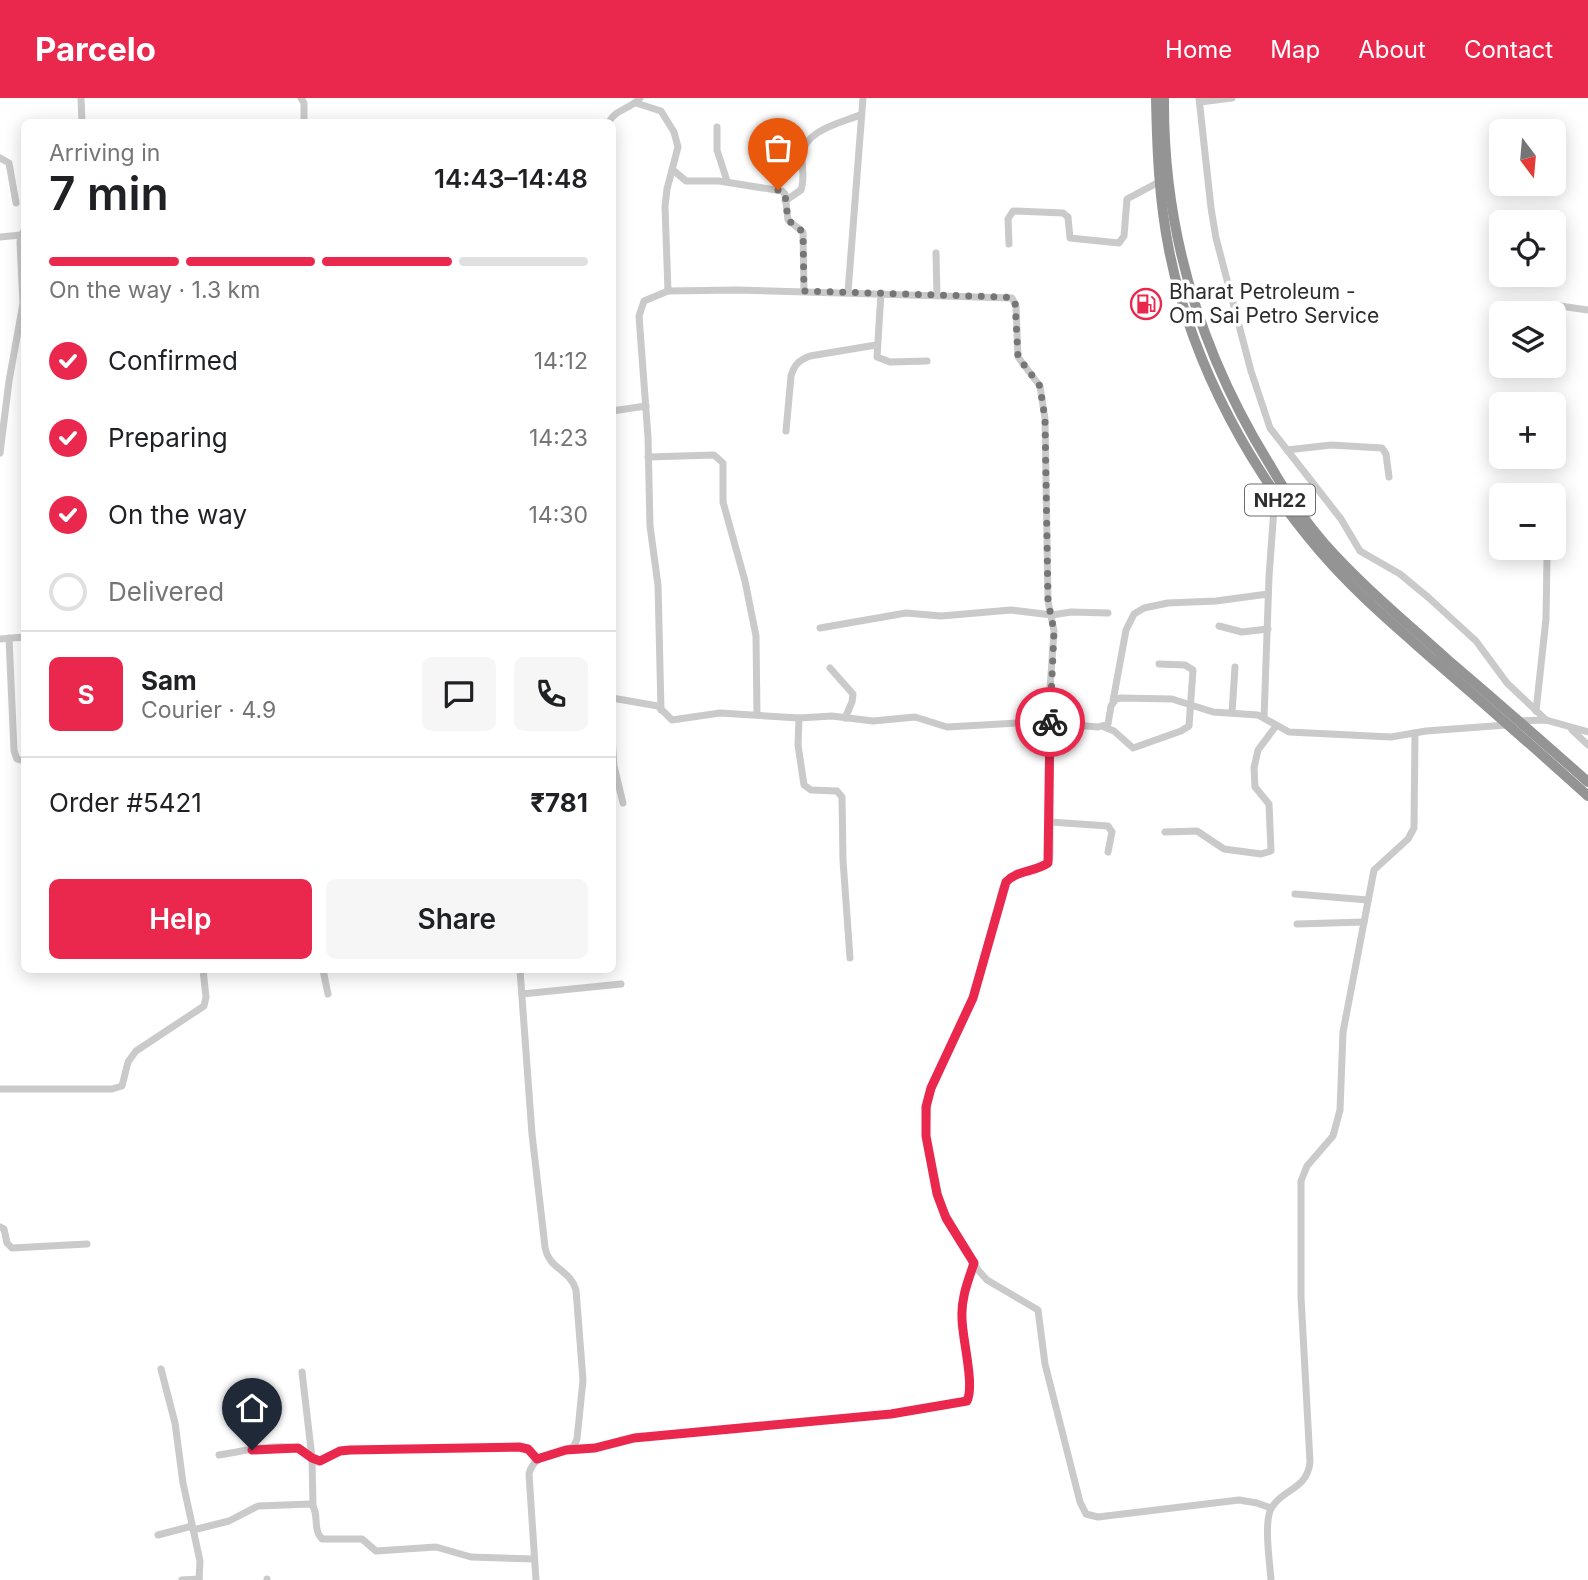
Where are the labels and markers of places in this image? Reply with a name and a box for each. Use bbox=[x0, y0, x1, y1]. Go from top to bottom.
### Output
pin bbox=[748, 118, 808, 190]
place label: Bharat Petroleum - Om Sai Petro Service bbox=[1169, 279, 1379, 328]
fuel station icon: Bharat Petroleum - Om Sai Petro Service bbox=[1129, 287, 1163, 321]
pin bbox=[222, 1378, 282, 1450]

